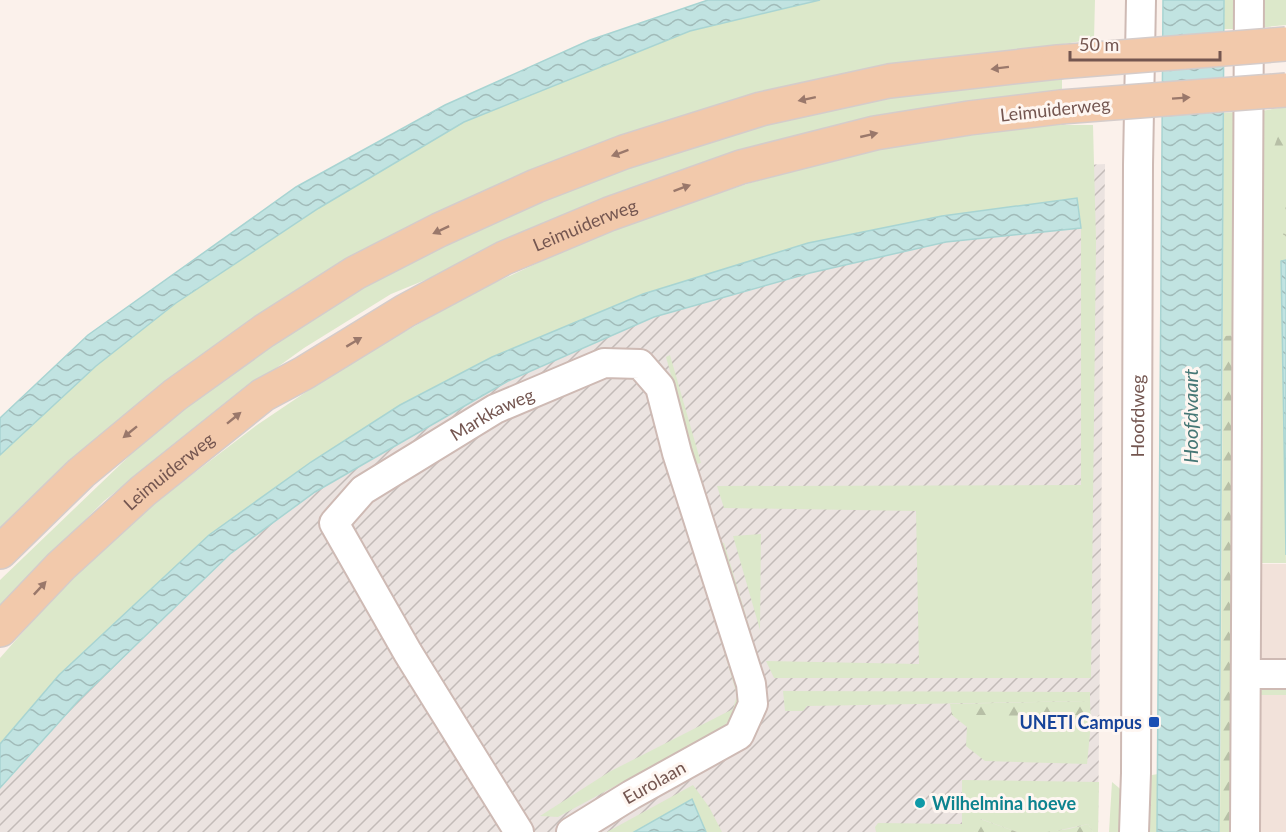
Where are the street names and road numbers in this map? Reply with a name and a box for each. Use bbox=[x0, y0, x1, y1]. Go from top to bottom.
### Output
street label: Leimuiderweg bbox=[999, 92, 1111, 126]
street label: Leimuiderweg bbox=[529, 194, 640, 256]
street label: Hoofdweg bbox=[1126, 375, 1148, 457]
street label: Markkaweg bbox=[446, 383, 537, 445]
street label: Leimuiderweg bbox=[119, 428, 218, 515]
street label: Eurolaan bbox=[619, 756, 689, 808]

